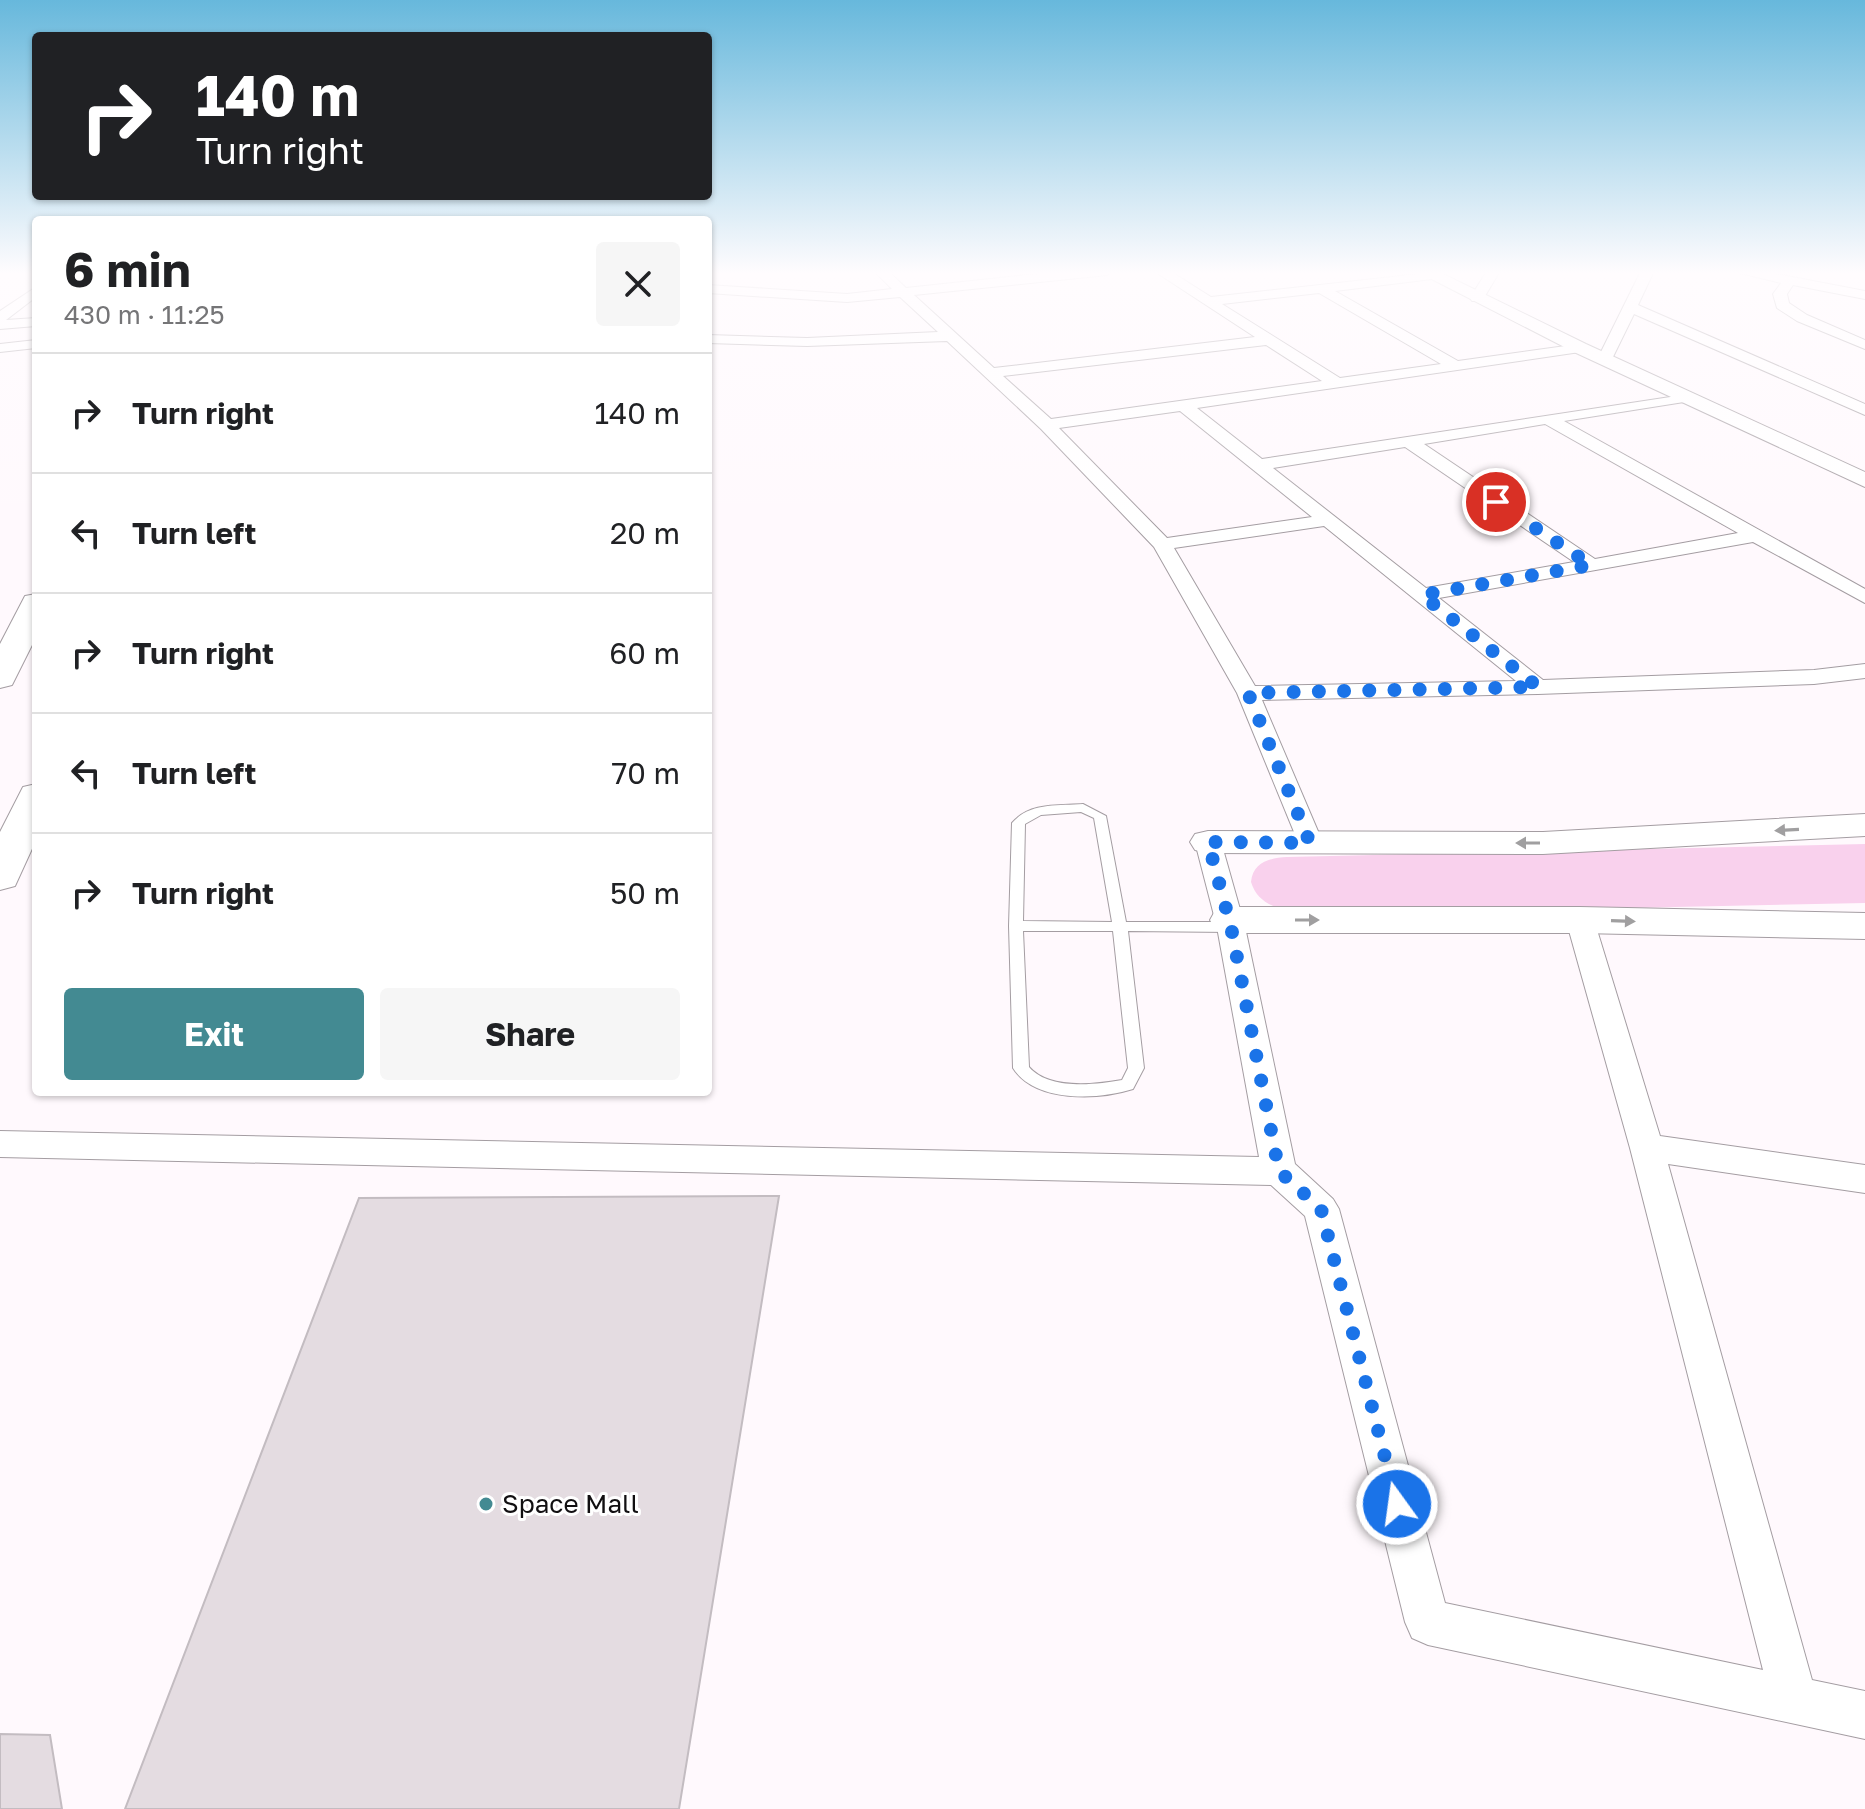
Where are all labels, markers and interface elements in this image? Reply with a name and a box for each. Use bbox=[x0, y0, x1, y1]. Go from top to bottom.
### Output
text: 140 m bbox=[196, 61, 359, 128]
icon: right bbox=[64, 64, 168, 168]
text: Turn right bbox=[196, 129, 364, 172]
text: 6 min bbox=[64, 240, 191, 298]
button: close bbox=[596, 242, 680, 326]
text: 430 m · 11:25 bbox=[64, 299, 225, 330]
icon: right bbox=[64, 391, 108, 435]
text: Turn right bbox=[132, 395, 274, 431]
text: 140 m bbox=[595, 395, 680, 431]
pin bbox=[1462, 468, 1530, 536]
icon: arrive bbox=[1474, 480, 1518, 524]
icon: left bbox=[64, 511, 108, 555]
text: Turn left bbox=[132, 515, 257, 551]
text: 20 m bbox=[610, 515, 680, 551]
icon: right bbox=[64, 631, 108, 675]
text: Turn right bbox=[132, 635, 274, 671]
text: 60 m bbox=[609, 635, 680, 671]
icon: left bbox=[64, 751, 108, 795]
text: Turn left bbox=[132, 755, 257, 791]
text: 70 m bbox=[611, 755, 680, 791]
one-way arrow bbox=[1774, 824, 1799, 837]
one-way arrow bbox=[1515, 837, 1540, 849]
icon: right bbox=[64, 871, 108, 915]
text: Turn right bbox=[132, 875, 274, 911]
text: 50 m bbox=[610, 875, 680, 911]
one-way arrow bbox=[1295, 914, 1320, 926]
one-way arrow bbox=[1611, 915, 1636, 928]
button: Exit bbox=[64, 988, 364, 1080]
button: Share bbox=[380, 988, 680, 1080]
position arrow bbox=[1355, 1462, 1439, 1546]
place label: Space Mall bbox=[502, 1488, 639, 1519]
marker: Space Mall bbox=[477, 1495, 495, 1513]

